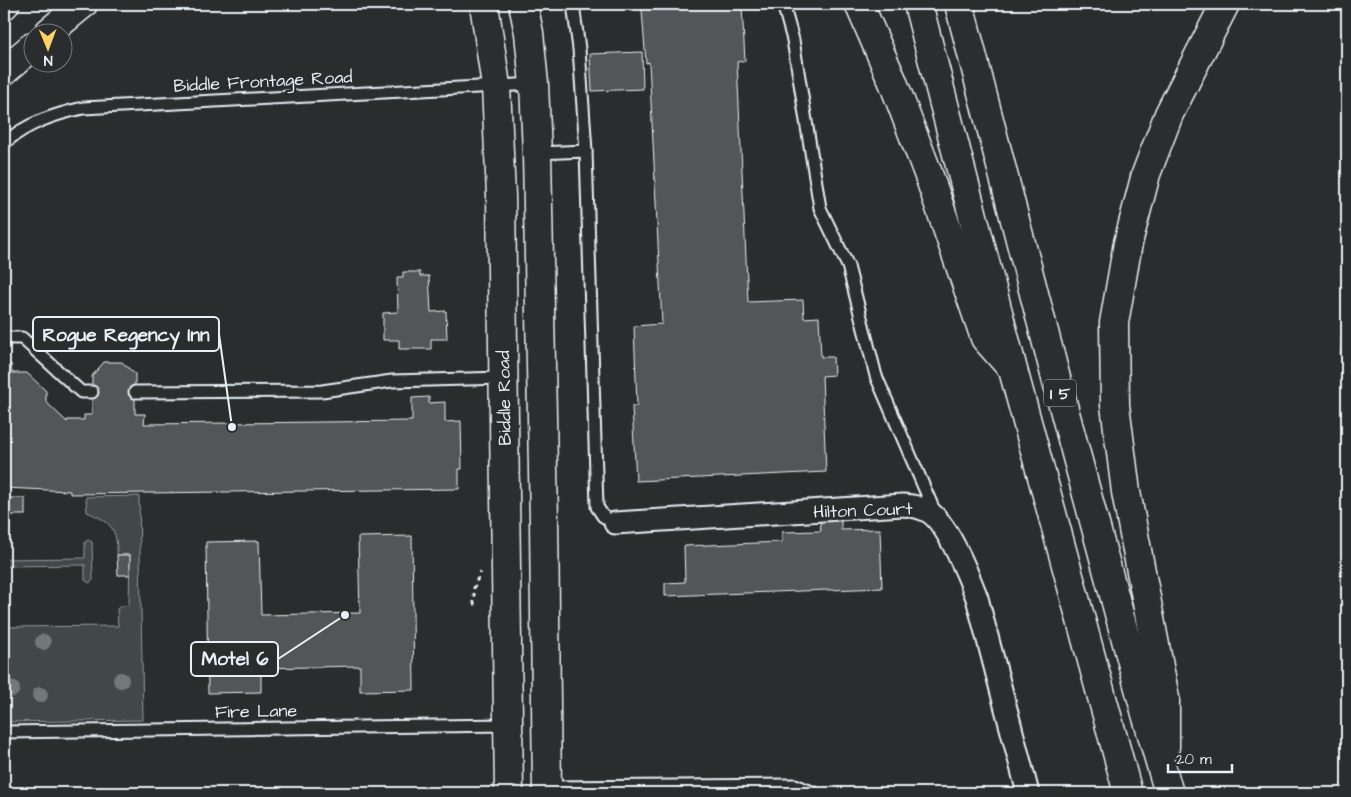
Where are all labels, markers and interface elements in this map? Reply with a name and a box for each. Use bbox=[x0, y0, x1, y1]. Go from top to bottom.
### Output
north arrow bbox=[22, 22, 72, 72]
text: N bbox=[43, 50, 53, 70]
street label: Biddle Frontage Road bbox=[173, 64, 353, 100]
callout: Rogue Regency Inn bbox=[33, 317, 219, 351]
text: Rogue Regency Inn bbox=[43, 322, 210, 350]
street label: Biddle Road bbox=[491, 350, 518, 446]
road number: I 5 bbox=[1044, 379, 1076, 406]
street label: Hilton Court bbox=[813, 496, 914, 525]
callout: Motel 6 bbox=[191, 642, 278, 676]
text: Motel 6 bbox=[202, 646, 269, 673]
street label: Fire Lane bbox=[215, 698, 298, 725]
scale bar bbox=[1168, 742, 1232, 774]
text: 20 m bbox=[1176, 749, 1212, 770]

